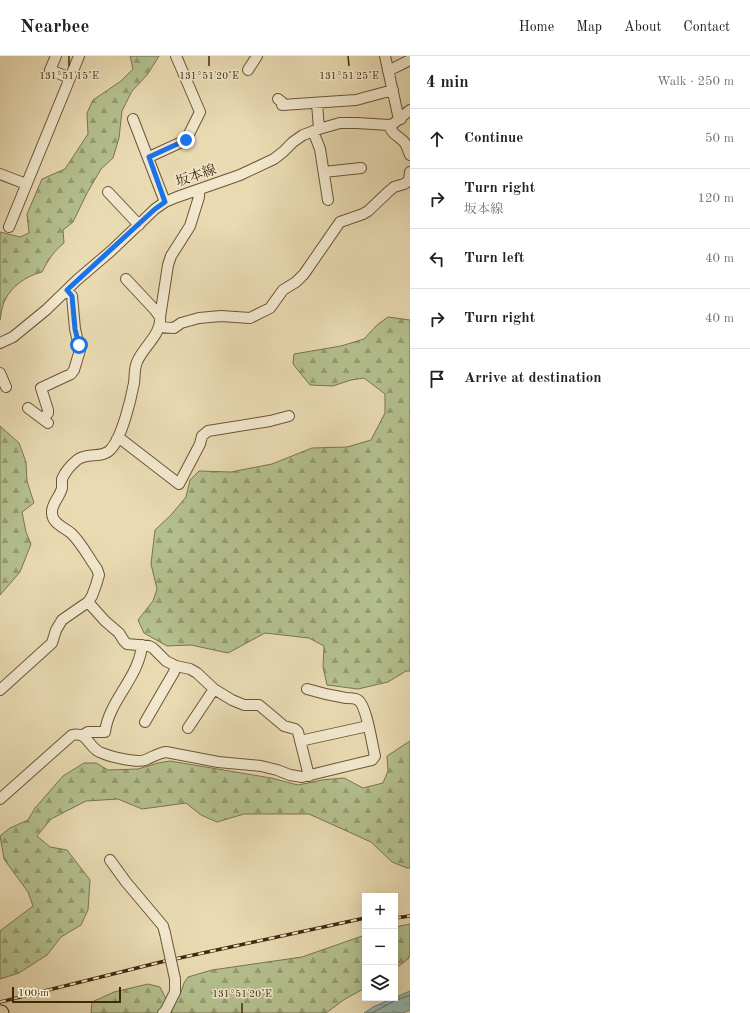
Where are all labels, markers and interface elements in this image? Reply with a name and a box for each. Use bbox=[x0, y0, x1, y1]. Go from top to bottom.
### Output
text: Nearbee bbox=[20, 18, 89, 37]
text: Home bbox=[519, 20, 554, 34]
text: Map bbox=[576, 20, 602, 34]
text: About bbox=[624, 20, 661, 34]
text: Contact bbox=[683, 20, 730, 34]
text: 131°51'15"E bbox=[39, 71, 99, 81]
text: 131°51'20"E bbox=[179, 71, 239, 81]
text: 131°51'25"E bbox=[319, 71, 379, 81]
text: 4 min bbox=[426, 74, 469, 91]
text: Walk · 250 m bbox=[657, 75, 734, 88]
icon: ahead bbox=[426, 128, 448, 150]
route end bbox=[177, 131, 195, 149]
text: Continue bbox=[464, 131, 523, 146]
text: 50 m bbox=[705, 132, 734, 145]
street label: 坂本線 bbox=[174, 162, 218, 189]
text: Turn right bbox=[464, 181, 535, 196]
icon: right bbox=[426, 188, 448, 210]
text: 120 m bbox=[697, 192, 734, 205]
text: 坂本線 bbox=[464, 203, 503, 216]
icon: left bbox=[426, 248, 448, 270]
text: Turn left bbox=[464, 251, 524, 266]
text: 40 m bbox=[705, 252, 734, 265]
icon: right bbox=[426, 308, 448, 330]
text: Turn right bbox=[464, 311, 535, 326]
text: 40 m bbox=[705, 312, 734, 325]
route start bbox=[70, 336, 88, 354]
icon: arrive bbox=[426, 368, 448, 390]
text: Arrive at destination bbox=[464, 371, 602, 386]
map controls bbox=[362, 893, 398, 1001]
button: + bbox=[362, 893, 398, 929]
button: − bbox=[362, 929, 398, 965]
button: layers bbox=[362, 965, 398, 1001]
scale bar bbox=[12, 985, 121, 1004]
text: 100 m bbox=[18, 988, 49, 999]
text: 131°51'20"E bbox=[212, 989, 272, 999]

